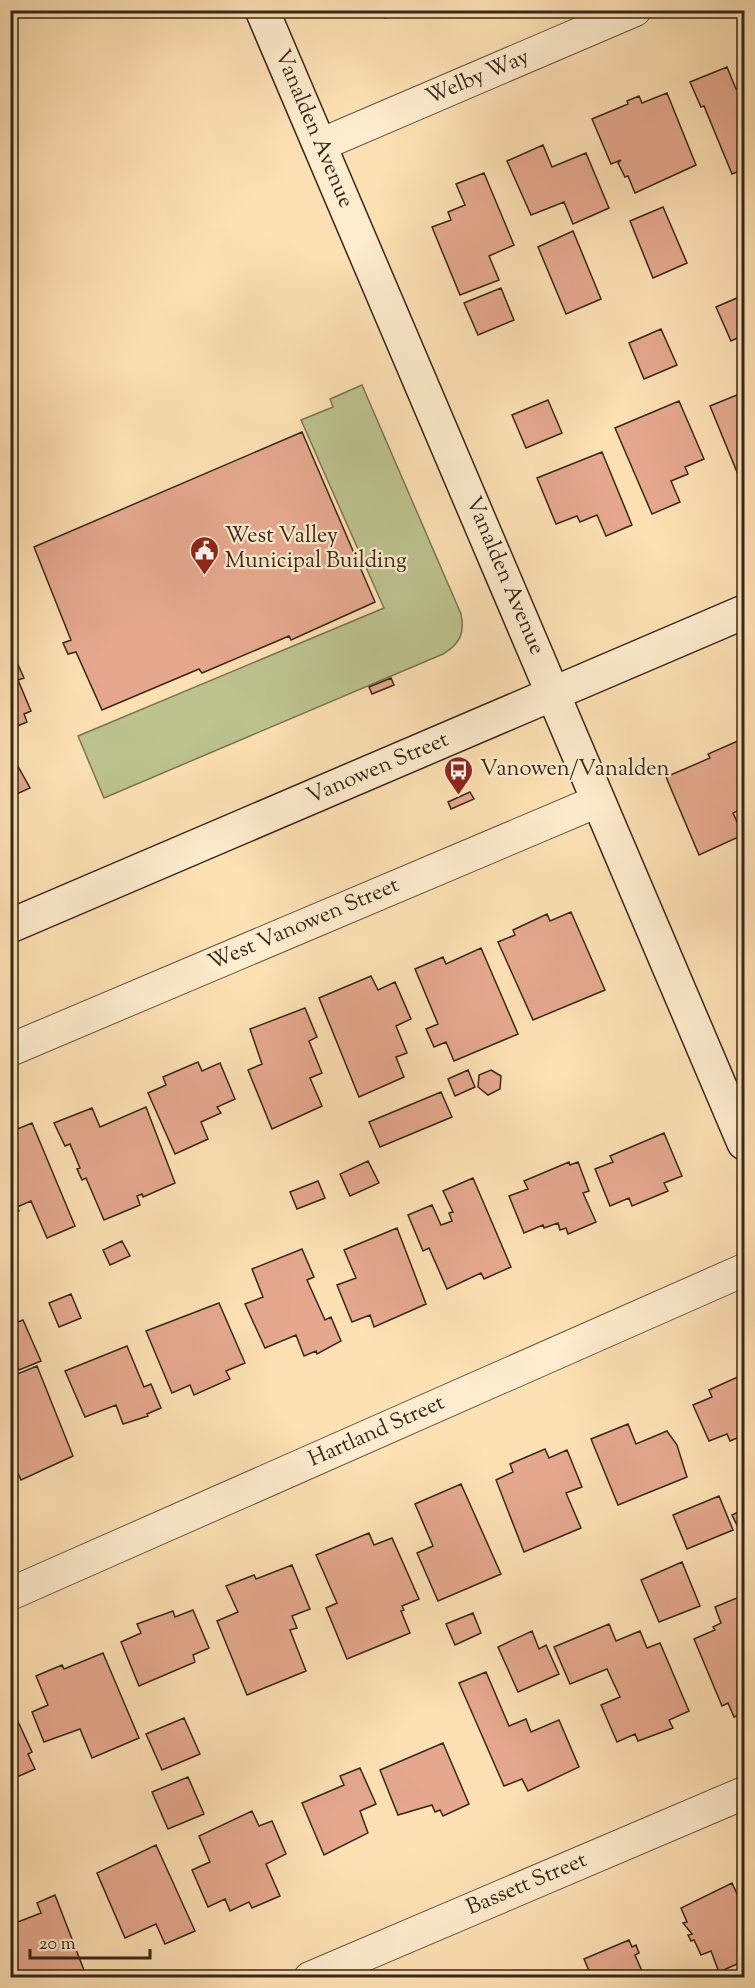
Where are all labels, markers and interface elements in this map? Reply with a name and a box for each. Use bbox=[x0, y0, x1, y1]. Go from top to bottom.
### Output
street label: Welby Way bbox=[421, 42, 535, 114]
street label: Vanalden Avenue bbox=[265, 45, 361, 213]
street label: Vanalden Avenue bbox=[456, 492, 552, 660]
place label: West Valley Municipal Building bbox=[225, 521, 407, 578]
public building icon: West Valley Municipal Building bbox=[188, 534, 220, 576]
street label: Vanowen Street bbox=[302, 725, 454, 813]
bus stop icon: Vanowen/Vanalden bbox=[443, 754, 475, 796]
place label: Vanowen/Vanalden bbox=[480, 754, 670, 786]
street label: West Vanowen Street bbox=[204, 870, 405, 980]
street label: Hartland Street bbox=[304, 1388, 451, 1476]
street label: Bassett Street bbox=[462, 1845, 593, 1925]
scale bar bbox=[30, 1922, 150, 1960]
text: 20 m bbox=[39, 1932, 76, 1958]

